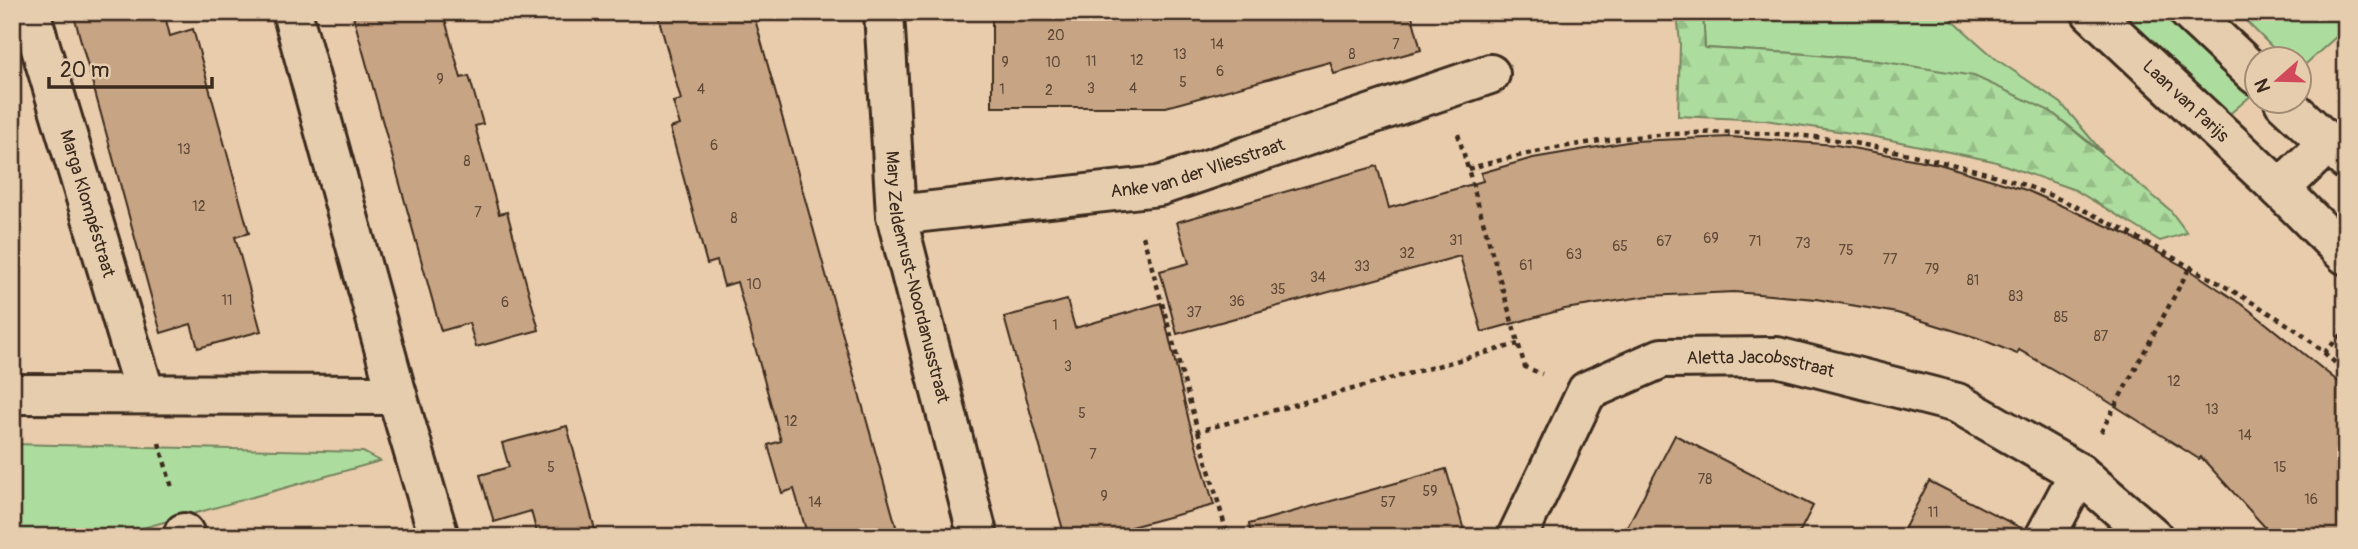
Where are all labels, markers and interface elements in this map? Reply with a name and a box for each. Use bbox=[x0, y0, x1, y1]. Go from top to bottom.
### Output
house number: 20 bbox=[1047, 27, 1065, 44]
house number: 14 bbox=[1210, 36, 1224, 53]
house number: 7 bbox=[1392, 36, 1400, 53]
scale bar bbox=[49, 46, 212, 90]
house number: 13 bbox=[1173, 46, 1187, 63]
house number: 8 bbox=[1348, 46, 1356, 63]
north arrow bbox=[2242, 46, 2312, 116]
house number: 12 bbox=[1130, 52, 1144, 69]
house number: 11 bbox=[1086, 53, 1096, 70]
house number: 9 bbox=[1001, 54, 1009, 71]
house number: 10 bbox=[1045, 54, 1061, 71]
street label: Laan van Parijs bbox=[2137, 55, 2234, 147]
text: 20 m bbox=[60, 57, 109, 84]
house number: 6 bbox=[1216, 63, 1224, 80]
house number: 9 bbox=[436, 71, 444, 88]
house number: 5 bbox=[1179, 74, 1187, 91]
text: N bbox=[2249, 75, 2276, 96]
house number: 3 bbox=[1087, 80, 1095, 97]
house number: 4 bbox=[1129, 80, 1137, 97]
house number: 4 bbox=[697, 81, 705, 98]
house number: 1 bbox=[999, 81, 1005, 98]
house number: 2 bbox=[1045, 82, 1053, 99]
street label: Marga Klompéstraat bbox=[54, 127, 120, 281]
street label: Anke van der Vliesstraat bbox=[1109, 133, 1288, 203]
house number: 6 bbox=[710, 137, 718, 154]
house number: 13 bbox=[177, 141, 191, 158]
street label: Mary Zeldenrust-Noordanusstraat bbox=[880, 150, 955, 406]
house number: 8 bbox=[463, 153, 471, 170]
house number: 12 bbox=[192, 198, 206, 215]
house number: 7 bbox=[474, 204, 482, 221]
house number: 8 bbox=[730, 210, 738, 227]
house number: 69 bbox=[1703, 230, 1719, 247]
house number: 31 bbox=[1449, 232, 1463, 249]
house number: 67 bbox=[1656, 233, 1672, 250]
house number: 71 bbox=[1749, 233, 1761, 250]
house number: 73 bbox=[1795, 235, 1811, 252]
house number: 65 bbox=[1612, 238, 1628, 255]
house number: 75 bbox=[1839, 242, 1854, 259]
house number: 32 bbox=[1399, 245, 1415, 262]
house number: 63 bbox=[1566, 246, 1582, 263]
house number: 77 bbox=[1883, 251, 1898, 268]
house number: 61 bbox=[1519, 257, 1533, 274]
house number: 33 bbox=[1354, 258, 1370, 275]
house number: 79 bbox=[1925, 261, 1939, 278]
house number: 34 bbox=[1310, 269, 1326, 286]
house number: 81 bbox=[1967, 272, 1979, 289]
house number: 10 bbox=[746, 276, 762, 293]
house number: 35 bbox=[1270, 281, 1286, 298]
house number: 83 bbox=[2009, 288, 2024, 305]
house number: 11 bbox=[222, 292, 232, 309]
house number: 36 bbox=[1229, 293, 1245, 310]
house number: 6 bbox=[501, 294, 509, 311]
house number: 37 bbox=[1186, 304, 1202, 321]
house number: 85 bbox=[2054, 309, 2068, 326]
house number: 1 bbox=[1052, 317, 1058, 334]
house number: 87 bbox=[2094, 328, 2109, 345]
street label: Aletta Jacobsstraat bbox=[1686, 346, 1838, 383]
house number: 3 bbox=[1064, 358, 1072, 375]
house number: 12 bbox=[2167, 373, 2181, 390]
house number: 13 bbox=[2205, 401, 2219, 418]
house number: 5 bbox=[1078, 405, 1086, 422]
house number: 12 bbox=[784, 413, 798, 430]
house number: 14 bbox=[2238, 427, 2252, 444]
house number: 7 bbox=[1089, 446, 1097, 463]
house number: 5 bbox=[547, 459, 555, 476]
house number: 15 bbox=[2273, 459, 2287, 476]
house number: 78 bbox=[1698, 471, 1712, 488]
house number: 59 bbox=[1423, 483, 1437, 500]
house number: 9 bbox=[1100, 488, 1108, 505]
house number: 16 bbox=[2304, 491, 2318, 508]
house number: 14 bbox=[808, 494, 822, 511]
house number: 57 bbox=[1381, 494, 1396, 511]
house number: 11 bbox=[1928, 504, 1938, 521]

